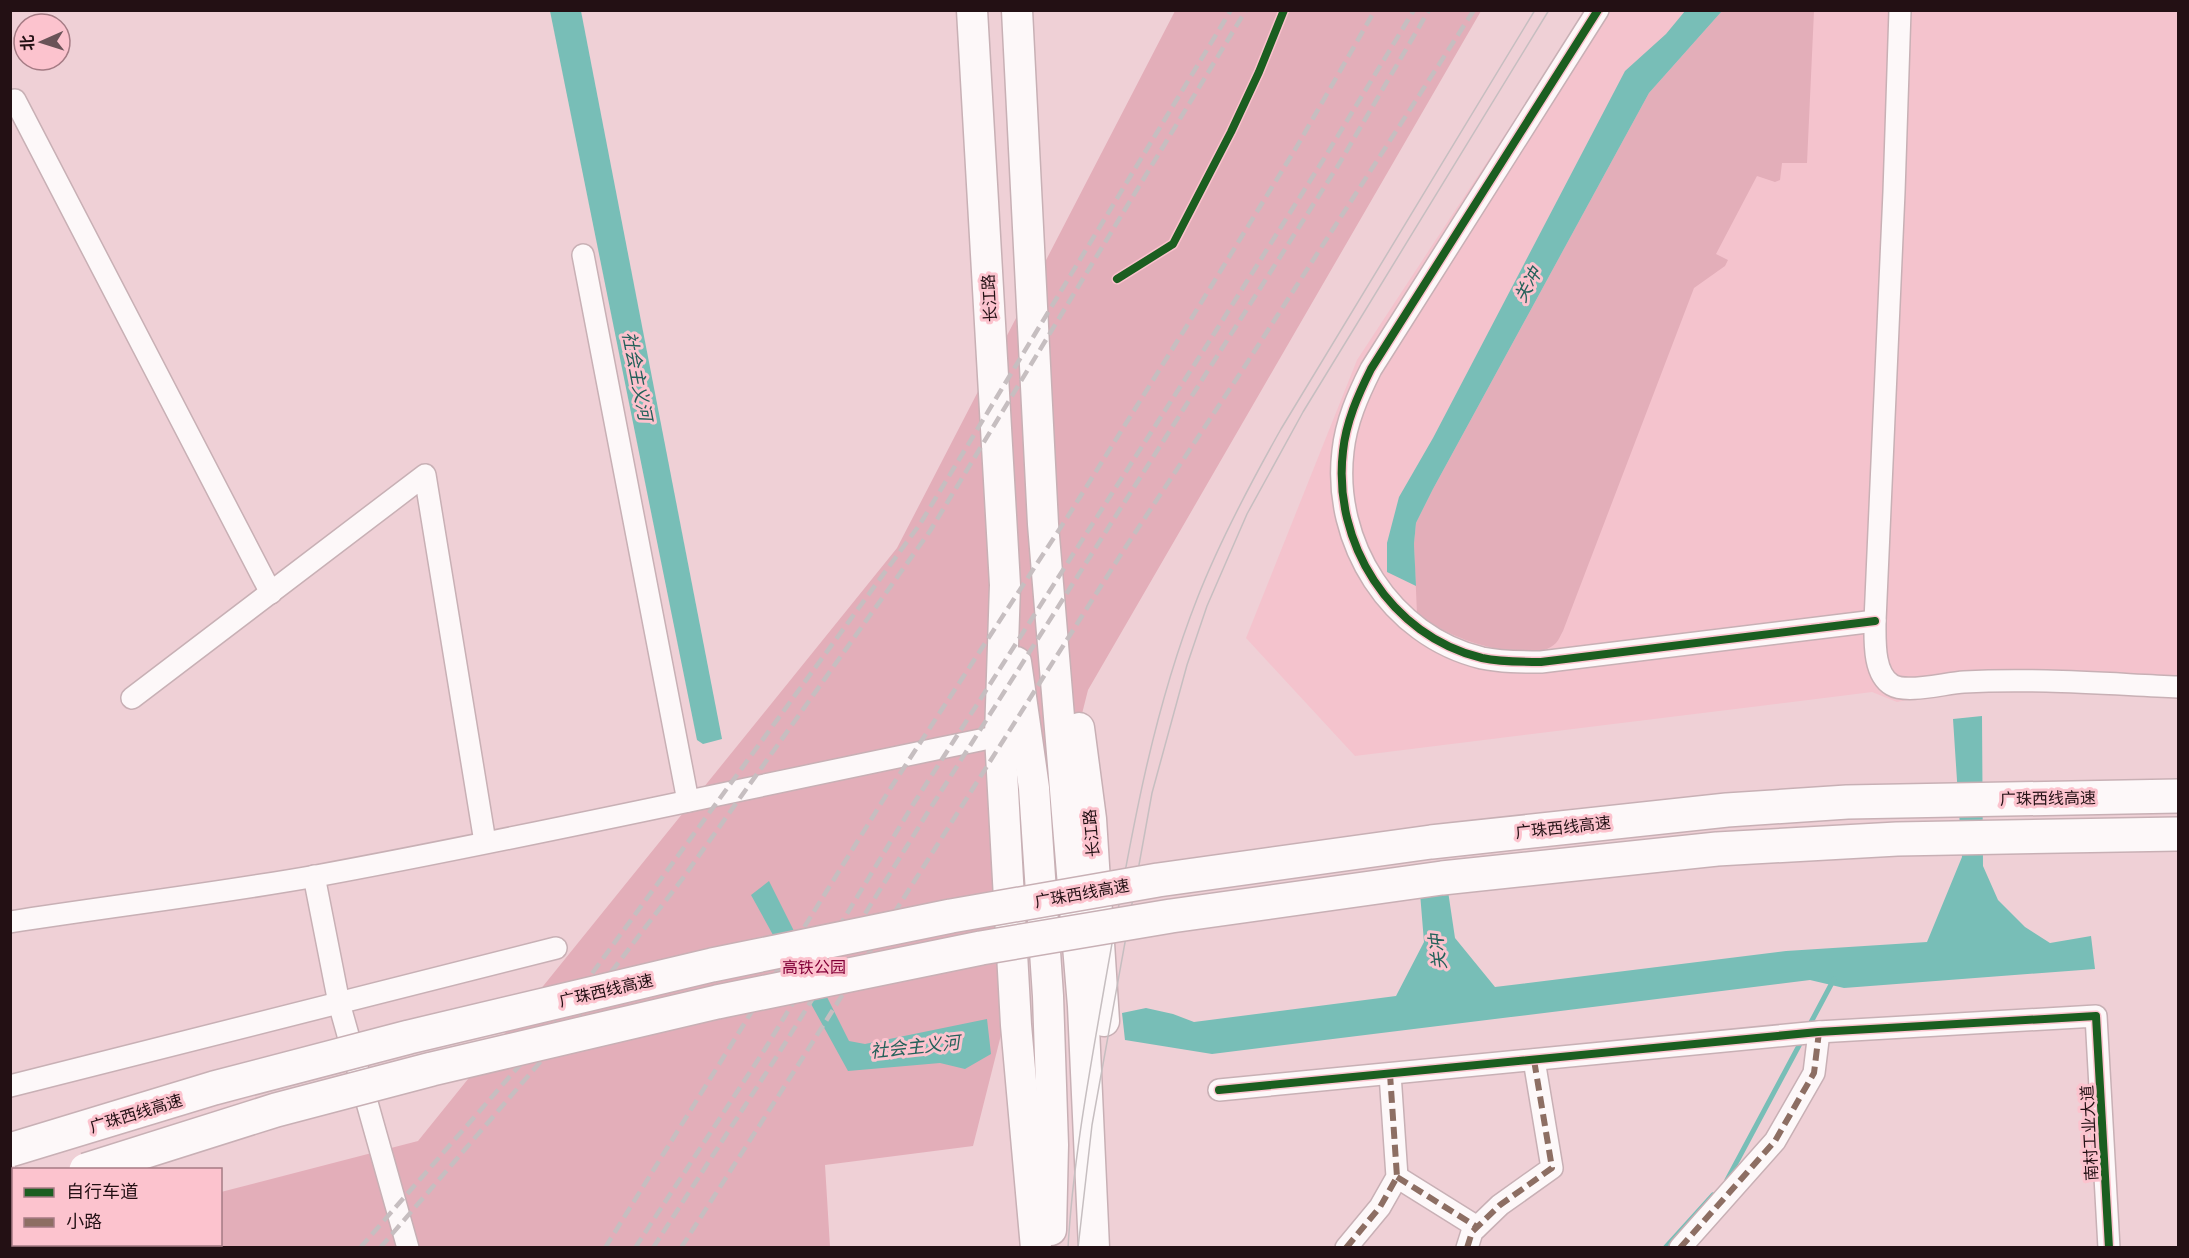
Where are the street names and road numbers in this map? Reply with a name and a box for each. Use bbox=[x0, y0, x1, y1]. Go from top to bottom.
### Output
street label: 长江路 bbox=[978, 274, 1000, 322]
street label: 广珠西线高速 bbox=[2000, 787, 2096, 809]
street label: 长江路 bbox=[1079, 808, 1103, 858]
street label: 广珠西线高速 bbox=[1514, 812, 1612, 842]
street label: 广珠西线高速 bbox=[1033, 875, 1131, 911]
street label: 广珠西线高速 bbox=[557, 969, 655, 1011]
street label: 南村工业大道 bbox=[2077, 1085, 2101, 1181]
street label: 广珠西线高速 bbox=[87, 1089, 185, 1137]

